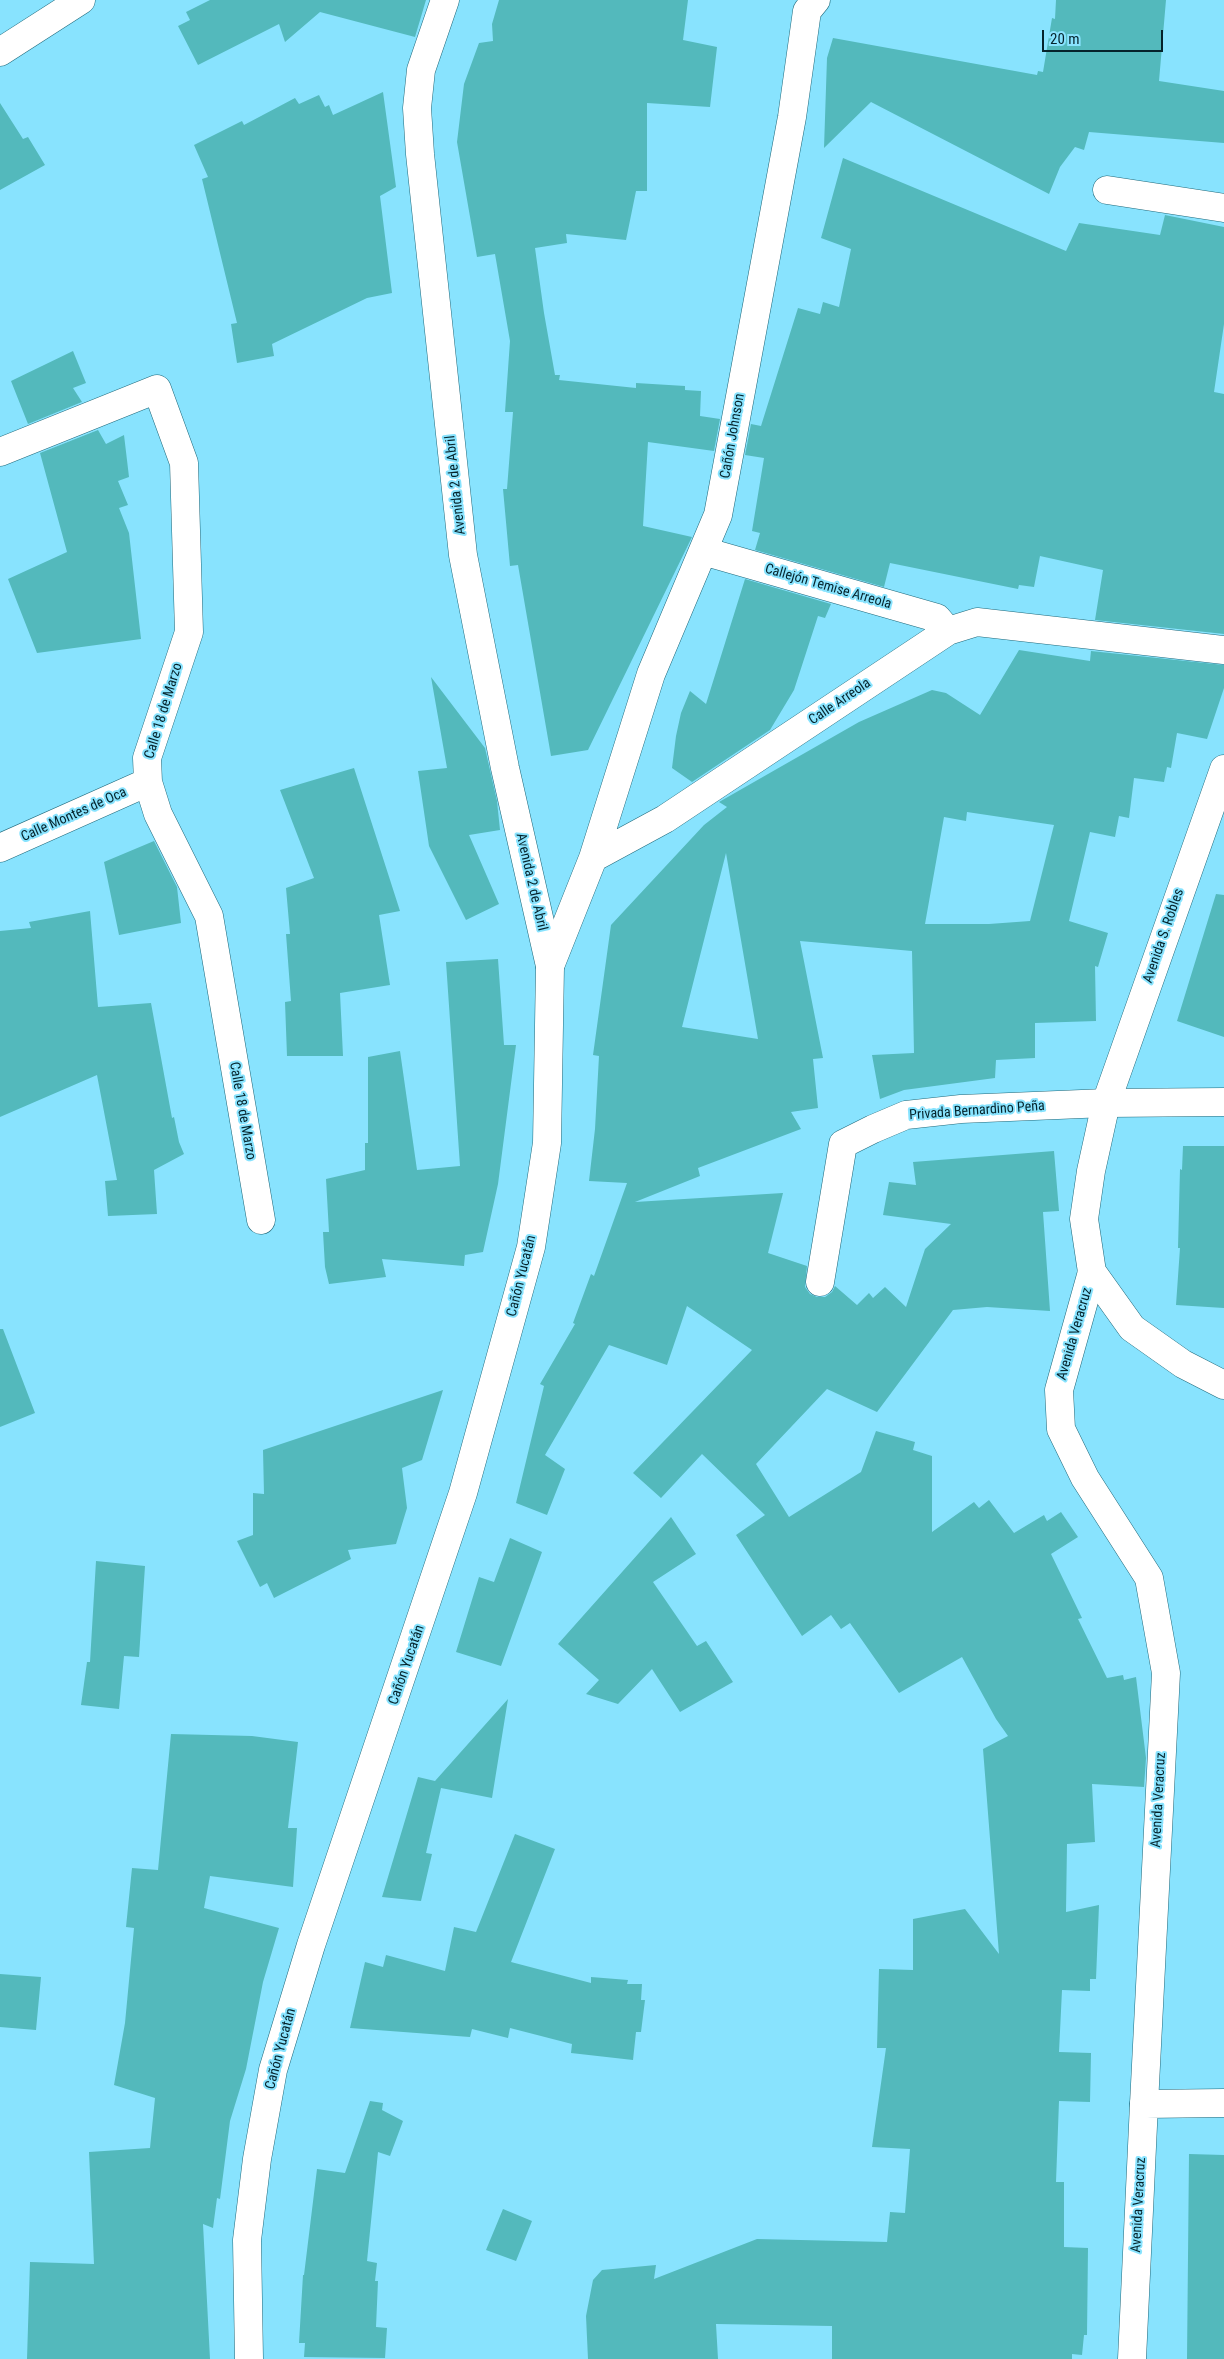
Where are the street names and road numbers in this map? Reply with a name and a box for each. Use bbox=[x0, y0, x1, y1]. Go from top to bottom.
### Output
street label: Cañón Johnson bbox=[717, 392, 749, 480]
street label: Avenida 2 de Abril bbox=[442, 435, 470, 535]
street label: Callejón Temise Arreola bbox=[763, 561, 893, 613]
street label: Calle 18 de Marzo bbox=[141, 661, 187, 761]
street label: Calle Arreola bbox=[806, 675, 874, 729]
street label: Calle Montes de Oca bbox=[19, 784, 129, 846]
street label: Avenida 2 de Abril bbox=[512, 832, 550, 932]
street label: Avenida S. Robles bbox=[1140, 887, 1188, 985]
street label: Calle 18 de Marzo bbox=[225, 1061, 259, 1161]
street label: Privada Bernardino Peña bbox=[909, 1098, 1045, 1124]
street label: Cañón Yucatán bbox=[504, 1234, 540, 1318]
street label: Avenida Veracruz bbox=[1054, 1286, 1096, 1382]
street label: Cañón Yucatán bbox=[386, 1623, 428, 1707]
street label: Avenida Veracruz bbox=[1148, 1752, 1170, 1848]
street label: Cañón Yucatán bbox=[262, 2007, 300, 2091]
street label: Avenida Veracruz bbox=[1128, 2157, 1150, 2253]

